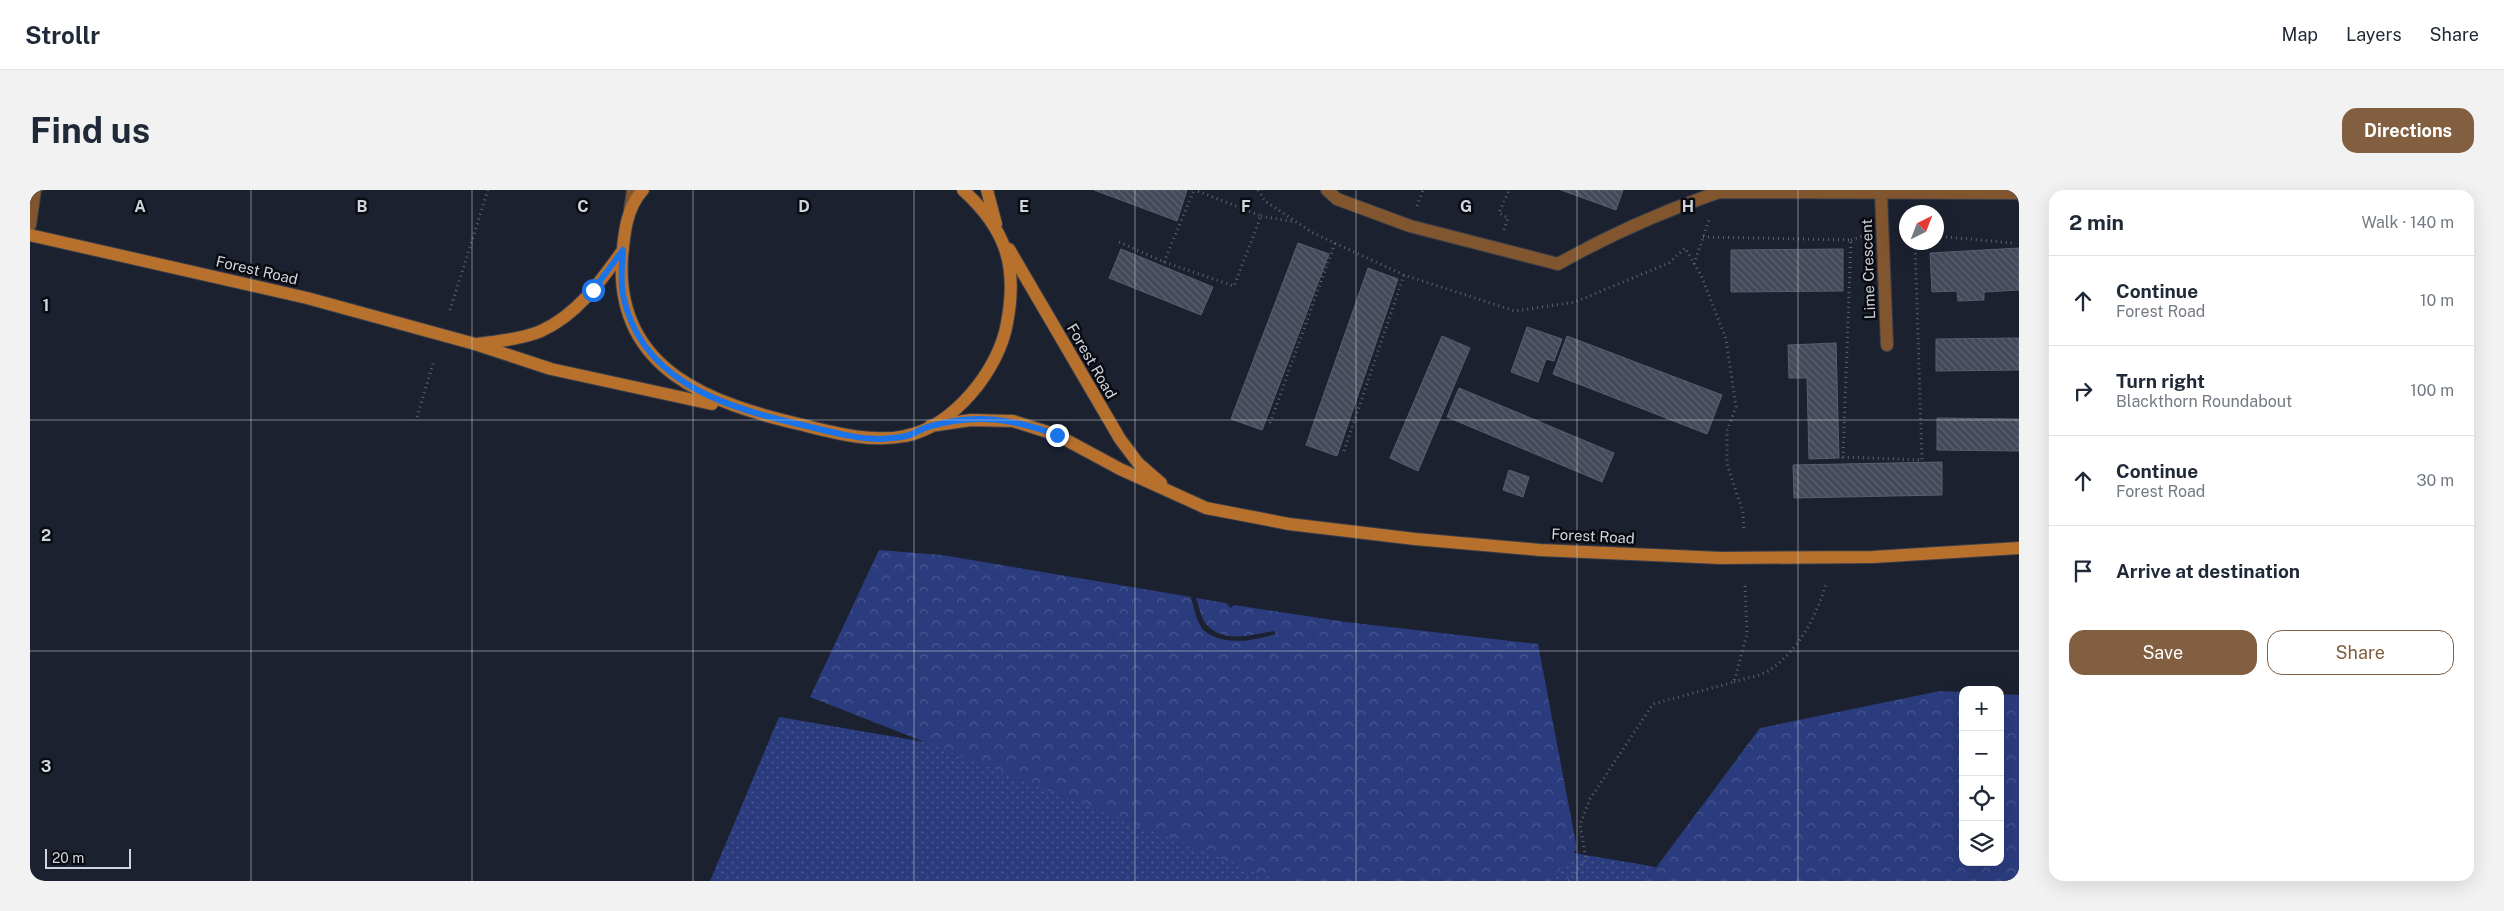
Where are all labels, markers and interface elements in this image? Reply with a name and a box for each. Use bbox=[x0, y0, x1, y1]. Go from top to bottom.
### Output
text: Strollr bbox=[25, 21, 100, 49]
text: Map bbox=[2282, 24, 2318, 45]
text: Layers bbox=[2346, 24, 2402, 45]
text: Share bbox=[2430, 24, 2479, 45]
button: Directions bbox=[2342, 108, 2474, 153]
text: Find us bbox=[30, 110, 150, 151]
text: A bbox=[134, 197, 146, 216]
text: B bbox=[357, 197, 368, 216]
text: C bbox=[577, 197, 589, 216]
text: D bbox=[798, 197, 810, 216]
text: E bbox=[1019, 197, 1029, 216]
text: F bbox=[1241, 197, 1251, 216]
text: G bbox=[1460, 197, 1472, 216]
text: H bbox=[1682, 197, 1694, 216]
north arrow bbox=[1899, 205, 1944, 250]
text: 2 min bbox=[2069, 210, 2124, 235]
text: Walk · 140 m bbox=[2361, 213, 2454, 232]
street label: Lime Crescent bbox=[1858, 218, 1878, 319]
street label: Forest Road bbox=[214, 252, 300, 288]
route start bbox=[582, 279, 605, 302]
text: Continue bbox=[2116, 280, 2198, 302]
icon: ahead bbox=[2069, 287, 2097, 315]
text: 10 m bbox=[2420, 291, 2454, 310]
text: 1 bbox=[43, 296, 49, 315]
text: Forest Road bbox=[2116, 302, 2205, 321]
street label: Forest Road bbox=[1064, 320, 1120, 402]
text: Turn right bbox=[2116, 370, 2205, 392]
icon: right bbox=[2069, 377, 2097, 405]
text: 100 m bbox=[2410, 381, 2454, 400]
text: Blackthorn Roundabout bbox=[2116, 392, 2292, 411]
route end bbox=[1046, 424, 1069, 447]
text: Continue bbox=[2116, 460, 2198, 482]
icon: ahead bbox=[2069, 467, 2097, 495]
text: 30 m bbox=[2417, 471, 2454, 490]
text: Forest Road bbox=[2116, 482, 2205, 501]
street label: Forest Road bbox=[1551, 525, 1635, 547]
text: 2 bbox=[41, 526, 51, 545]
icon: arrive bbox=[2069, 557, 2097, 585]
text: Arrive at destination bbox=[2116, 560, 2300, 582]
button: Save bbox=[2069, 630, 2257, 675]
button: Share bbox=[2267, 630, 2454, 675]
map controls bbox=[1959, 686, 2004, 866]
button: + bbox=[1959, 686, 2004, 731]
button: − bbox=[1959, 731, 2004, 776]
text: 3 bbox=[41, 757, 51, 776]
button: locate bbox=[1959, 776, 2004, 821]
button: layers bbox=[1959, 821, 2004, 866]
scale bar bbox=[45, 846, 131, 869]
text: 20 m bbox=[52, 850, 84, 866]

